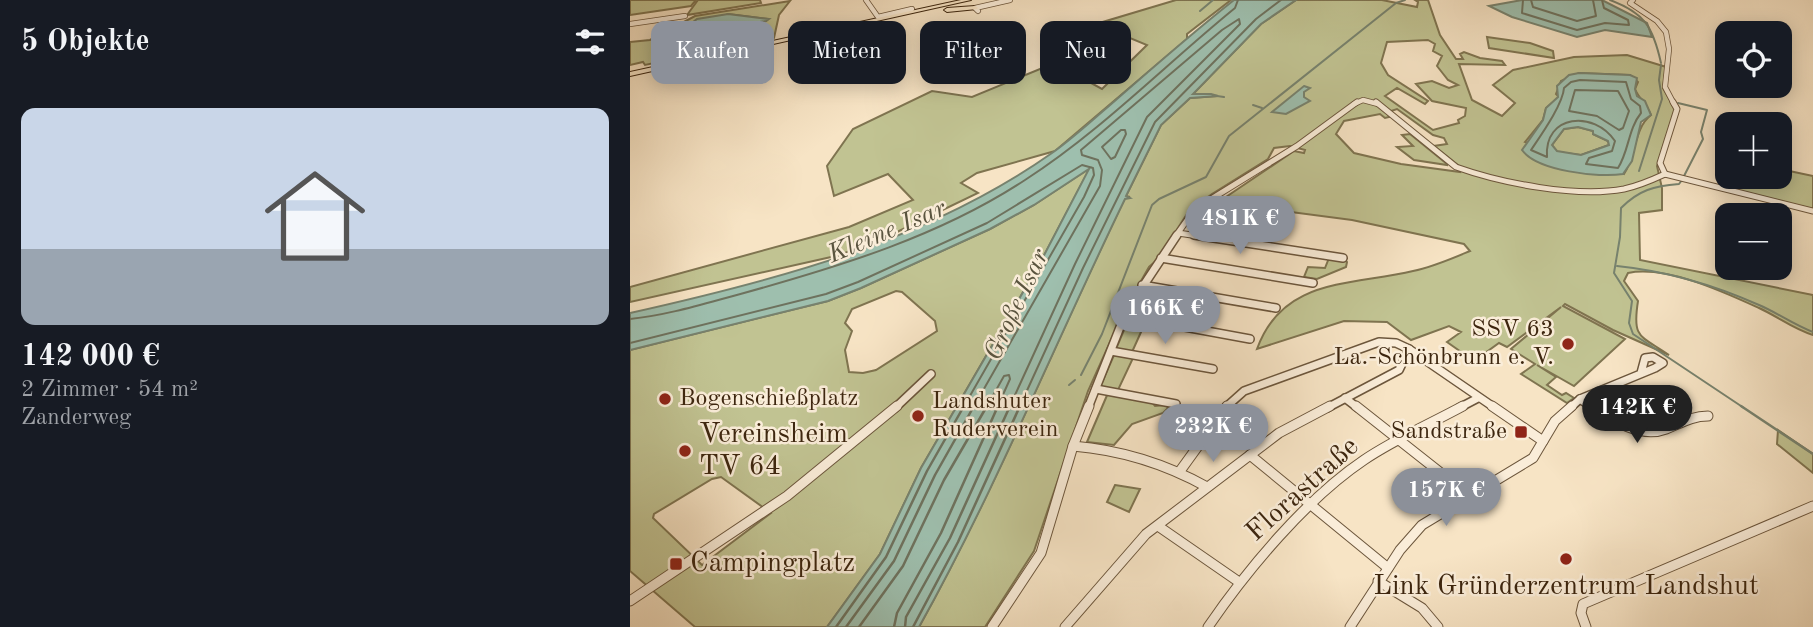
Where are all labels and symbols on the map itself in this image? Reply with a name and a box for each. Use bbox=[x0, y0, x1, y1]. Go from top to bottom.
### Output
water label: Kleine Isar bbox=[823, 195, 951, 269]
pin: 481K € bbox=[1183, 196, 1297, 256]
water label: Große Isar bbox=[980, 245, 1054, 365]
pin: 166K € bbox=[1108, 286, 1222, 346]
place label: SSV 63 La.-Schönbrunn e. V. bbox=[1334, 318, 1554, 370]
marker: SSV 63 La.-Schönbrunn e. V. bbox=[1560, 336, 1576, 352]
pin: 142K € bbox=[1580, 386, 1694, 445]
place label: Bogenschießplatz bbox=[679, 387, 858, 411]
place label: Landshuter Ruderverein bbox=[932, 390, 1058, 442]
marker: Bogenschießplatz bbox=[657, 391, 673, 407]
pin: 232K € bbox=[1156, 405, 1270, 464]
marker: Landshuter Ruderverein bbox=[910, 408, 926, 424]
place label: Sandstraße bbox=[1391, 420, 1507, 444]
place label: Vereinsheim TV 64 bbox=[699, 421, 848, 481]
marker: Sandstraße bbox=[1513, 424, 1529, 440]
street label: Florastraße bbox=[1241, 433, 1365, 547]
marker: Vereinsheim TV 64 bbox=[677, 443, 693, 459]
pin: 157K € bbox=[1389, 468, 1503, 528]
place label: Campingplatz bbox=[690, 550, 855, 578]
marker: Link Gründerzentrum Landshut bbox=[1558, 551, 1574, 567]
marker: Campingplatz bbox=[668, 556, 684, 572]
place label: Link Gründerzentrum Landshut bbox=[1373, 573, 1759, 601]

